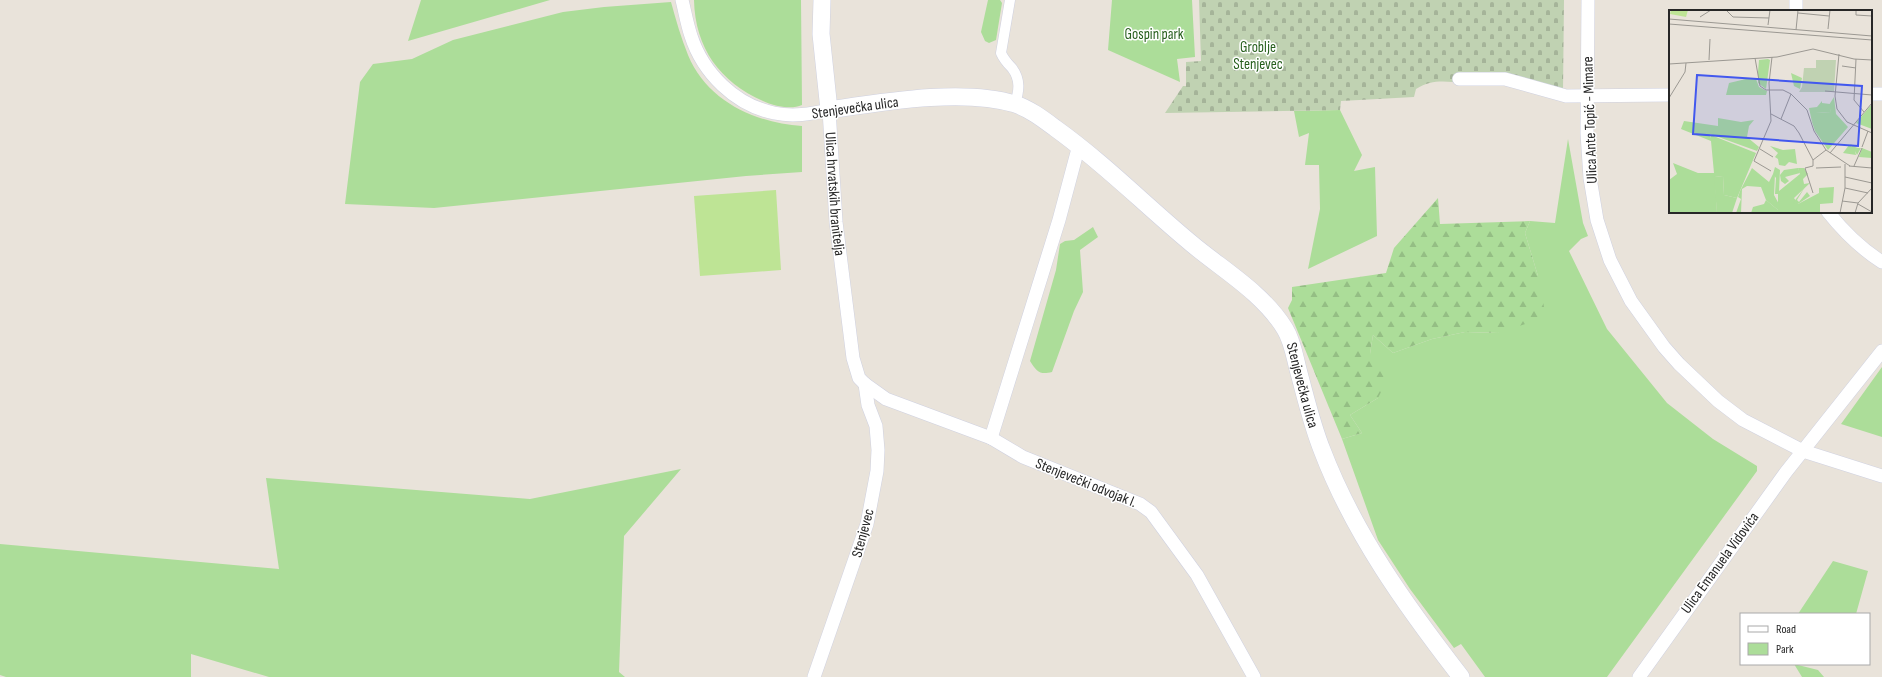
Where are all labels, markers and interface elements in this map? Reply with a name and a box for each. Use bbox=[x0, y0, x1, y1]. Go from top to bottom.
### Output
inset map bbox=[1669, 10, 1872, 213]
park label: Gospin park bbox=[1125, 25, 1184, 44]
park label: Groblje Stenjevec bbox=[1233, 38, 1283, 74]
street label: Ulica Ante Topić - Mimare bbox=[1578, 56, 1602, 184]
street label: Stenjevečka ulica bbox=[810, 92, 900, 123]
street label: Ulica hrvatskih branitelja bbox=[821, 131, 850, 257]
street label: Stenjevečka ulica bbox=[1282, 340, 1323, 430]
street label: Stenjevečki odvojak I. bbox=[1033, 454, 1139, 512]
street label: Stenjevec bbox=[847, 507, 879, 559]
street label: Ulica Emanuela Vidovića bbox=[1677, 508, 1763, 617]
legend bbox=[1740, 613, 1870, 665]
text: Road bbox=[1776, 622, 1796, 637]
text: Park bbox=[1776, 642, 1794, 657]

